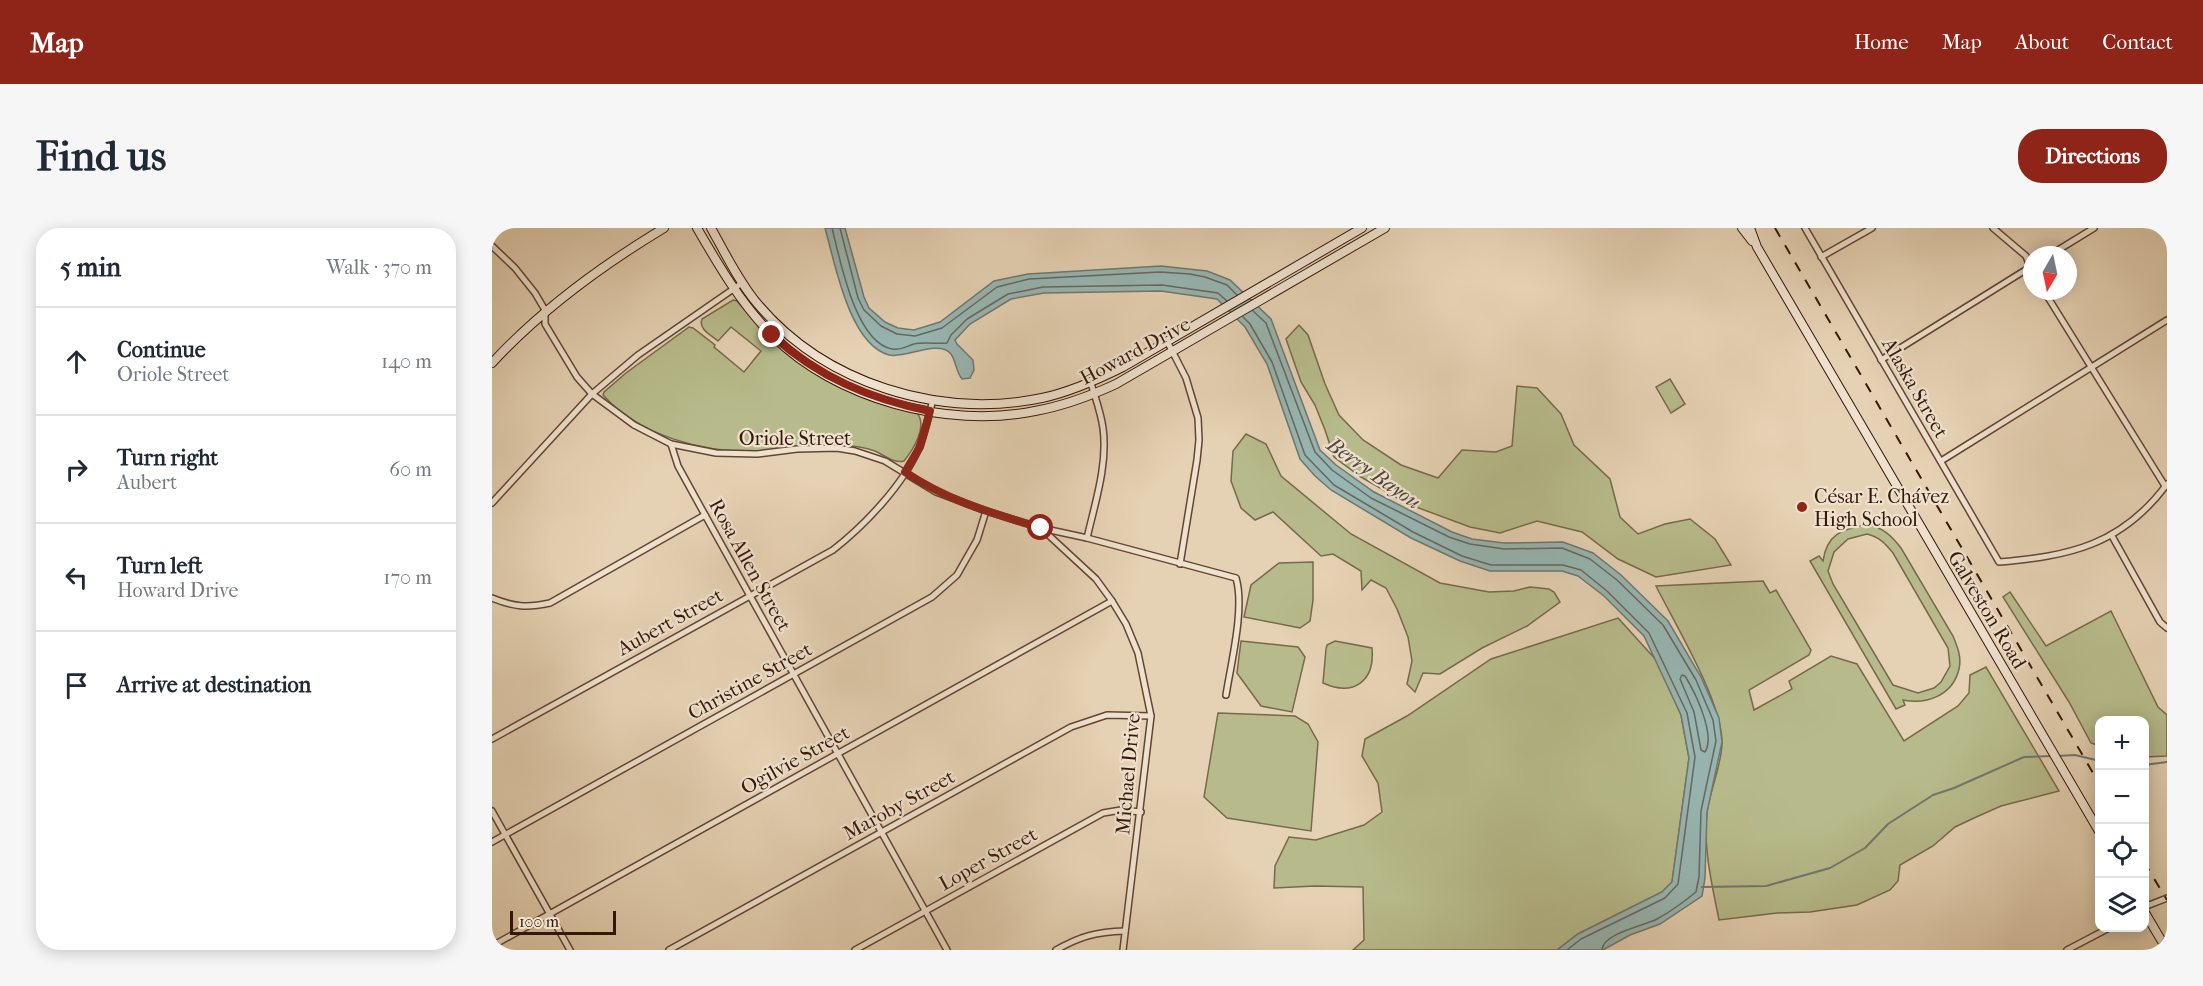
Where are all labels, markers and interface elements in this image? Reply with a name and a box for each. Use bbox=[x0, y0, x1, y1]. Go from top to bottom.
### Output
text: Map bbox=[30, 26, 84, 59]
text: Home bbox=[1854, 30, 1909, 54]
text: Map bbox=[1942, 30, 1982, 54]
text: About bbox=[2015, 30, 2069, 54]
text: Contact bbox=[2102, 30, 2173, 54]
button: Directions bbox=[2018, 129, 2167, 183]
text: Find us bbox=[36, 132, 166, 181]
north arrow bbox=[2023, 246, 2077, 300]
text: 5 min bbox=[60, 252, 121, 283]
text: Walk · 370 m bbox=[326, 256, 432, 279]
street label: Howard Drive bbox=[1076, 312, 1194, 390]
route end bbox=[758, 321, 784, 347]
street label: Alaska Street bbox=[1877, 333, 1953, 442]
text: Continue bbox=[117, 337, 206, 363]
icon: ahead bbox=[60, 345, 93, 378]
text: 140 m bbox=[381, 350, 432, 373]
text: Oriole Street bbox=[117, 363, 229, 386]
street label: Oriole Street bbox=[739, 427, 851, 450]
water label: Berry Bayou bbox=[1322, 432, 1425, 514]
text: Turn right bbox=[117, 445, 218, 471]
icon: right bbox=[60, 453, 93, 486]
text: 60 m bbox=[389, 458, 432, 481]
text: Aubert bbox=[117, 471, 177, 494]
place label: César E. Chávez High School bbox=[1814, 485, 1949, 531]
street label: Rosa Allen Street bbox=[704, 495, 796, 635]
marker: César E. Chávez High School bbox=[1795, 500, 1809, 514]
route start bbox=[1027, 514, 1053, 540]
street label: Galveston Road bbox=[1943, 547, 2032, 674]
text: Turn left bbox=[117, 553, 203, 579]
icon: left bbox=[60, 561, 93, 594]
text: 170 m bbox=[383, 566, 432, 589]
text: Howard Drive bbox=[117, 579, 239, 602]
street label: Aubert Street bbox=[612, 584, 727, 661]
street label: Christine Street bbox=[684, 637, 816, 725]
icon: arrive bbox=[60, 669, 93, 702]
text: Arrive at destination bbox=[117, 672, 311, 698]
street label: Michael Drive bbox=[1111, 712, 1145, 836]
map controls bbox=[2095, 716, 2149, 932]
button: + bbox=[2095, 716, 2149, 770]
street label: Ogilvie Street bbox=[737, 721, 853, 799]
street label: Maroby Street bbox=[839, 765, 959, 845]
button: − bbox=[2095, 770, 2149, 824]
street label: Loper Street bbox=[935, 823, 1041, 895]
button: locate bbox=[2095, 824, 2149, 878]
button: layers bbox=[2095, 878, 2149, 932]
scale bar bbox=[510, 908, 616, 936]
text: 100 m bbox=[519, 912, 559, 931]

